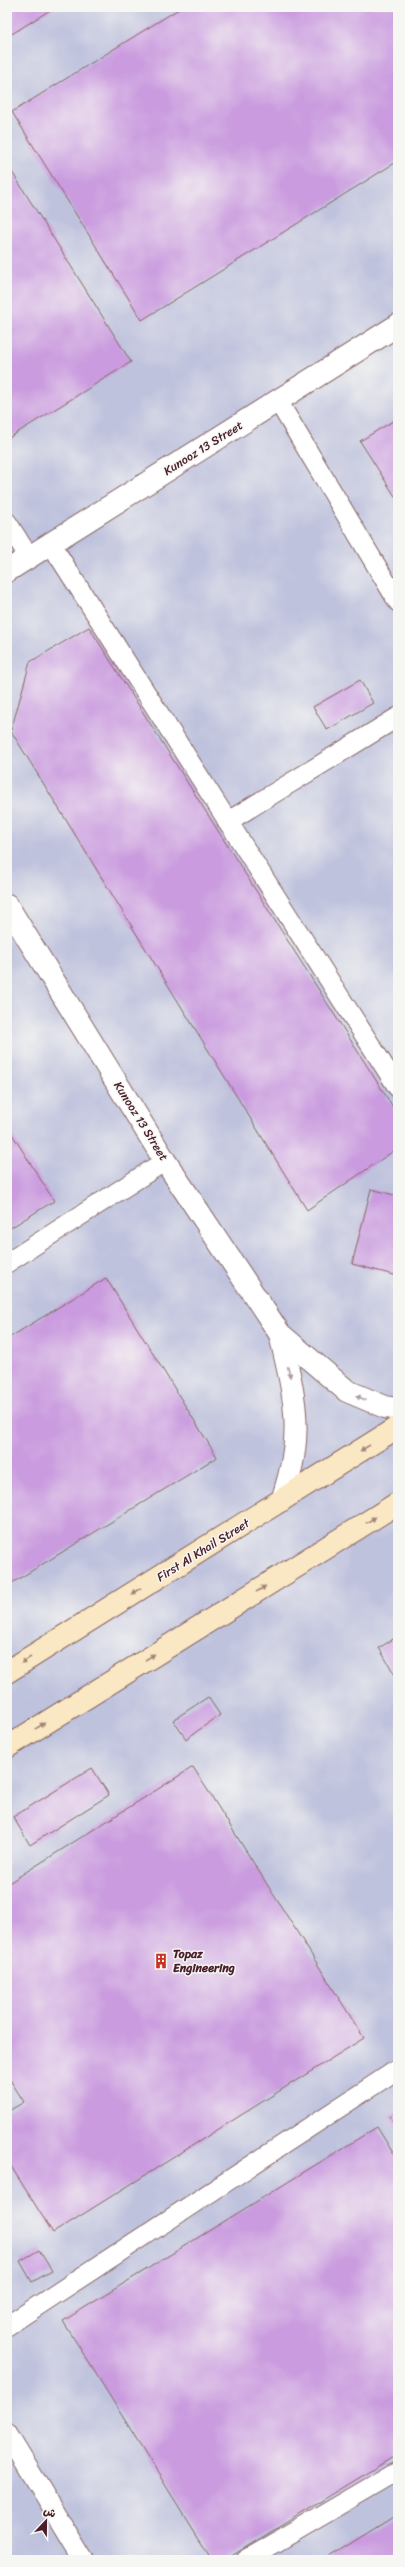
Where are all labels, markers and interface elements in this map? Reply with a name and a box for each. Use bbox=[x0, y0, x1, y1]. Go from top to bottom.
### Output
street label: Kunooz 13 Street bbox=[159, 415, 247, 481]
street label: Kunooz 13 Street bbox=[108, 1077, 174, 1165]
one-way arrow bbox=[286, 1365, 292, 1378]
one-way arrow bbox=[355, 1395, 366, 1401]
one-way arrow bbox=[359, 1445, 371, 1452]
street label: First Al Khail Street bbox=[152, 1512, 255, 1588]
one-way arrow bbox=[366, 1516, 376, 1524]
one-way arrow bbox=[255, 1585, 267, 1592]
one-way arrow bbox=[130, 1588, 142, 1595]
one-way arrow bbox=[145, 1654, 156, 1661]
one-way arrow bbox=[21, 1656, 31, 1664]
one-way arrow bbox=[35, 1722, 45, 1730]
place label: Topaz Engineering bbox=[173, 1943, 235, 1979]
building icon: Topaz Engineering bbox=[152, 1952, 170, 1970]
north arrow bbox=[26, 2501, 66, 2541]
text: ش bbox=[40, 2501, 59, 2523]

